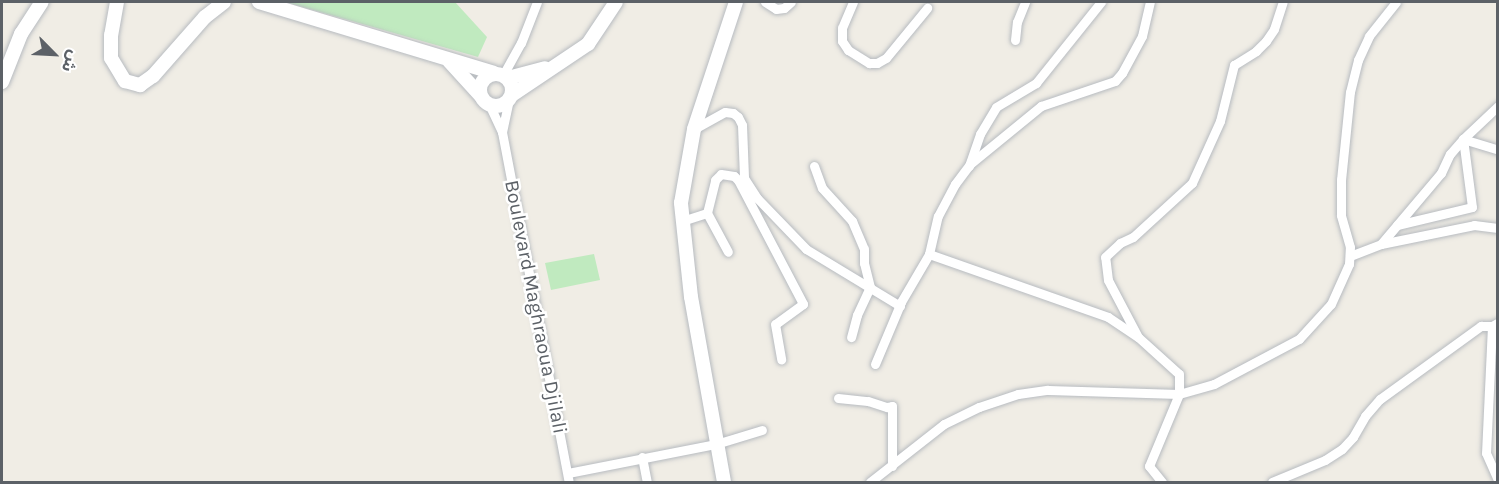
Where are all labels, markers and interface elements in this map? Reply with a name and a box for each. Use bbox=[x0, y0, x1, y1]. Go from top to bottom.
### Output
north arrow bbox=[24, 24, 84, 84]
text: ش bbox=[58, 48, 84, 75]
street label: Boulevard Maghraoua Djilali bbox=[500, 178, 572, 436]

